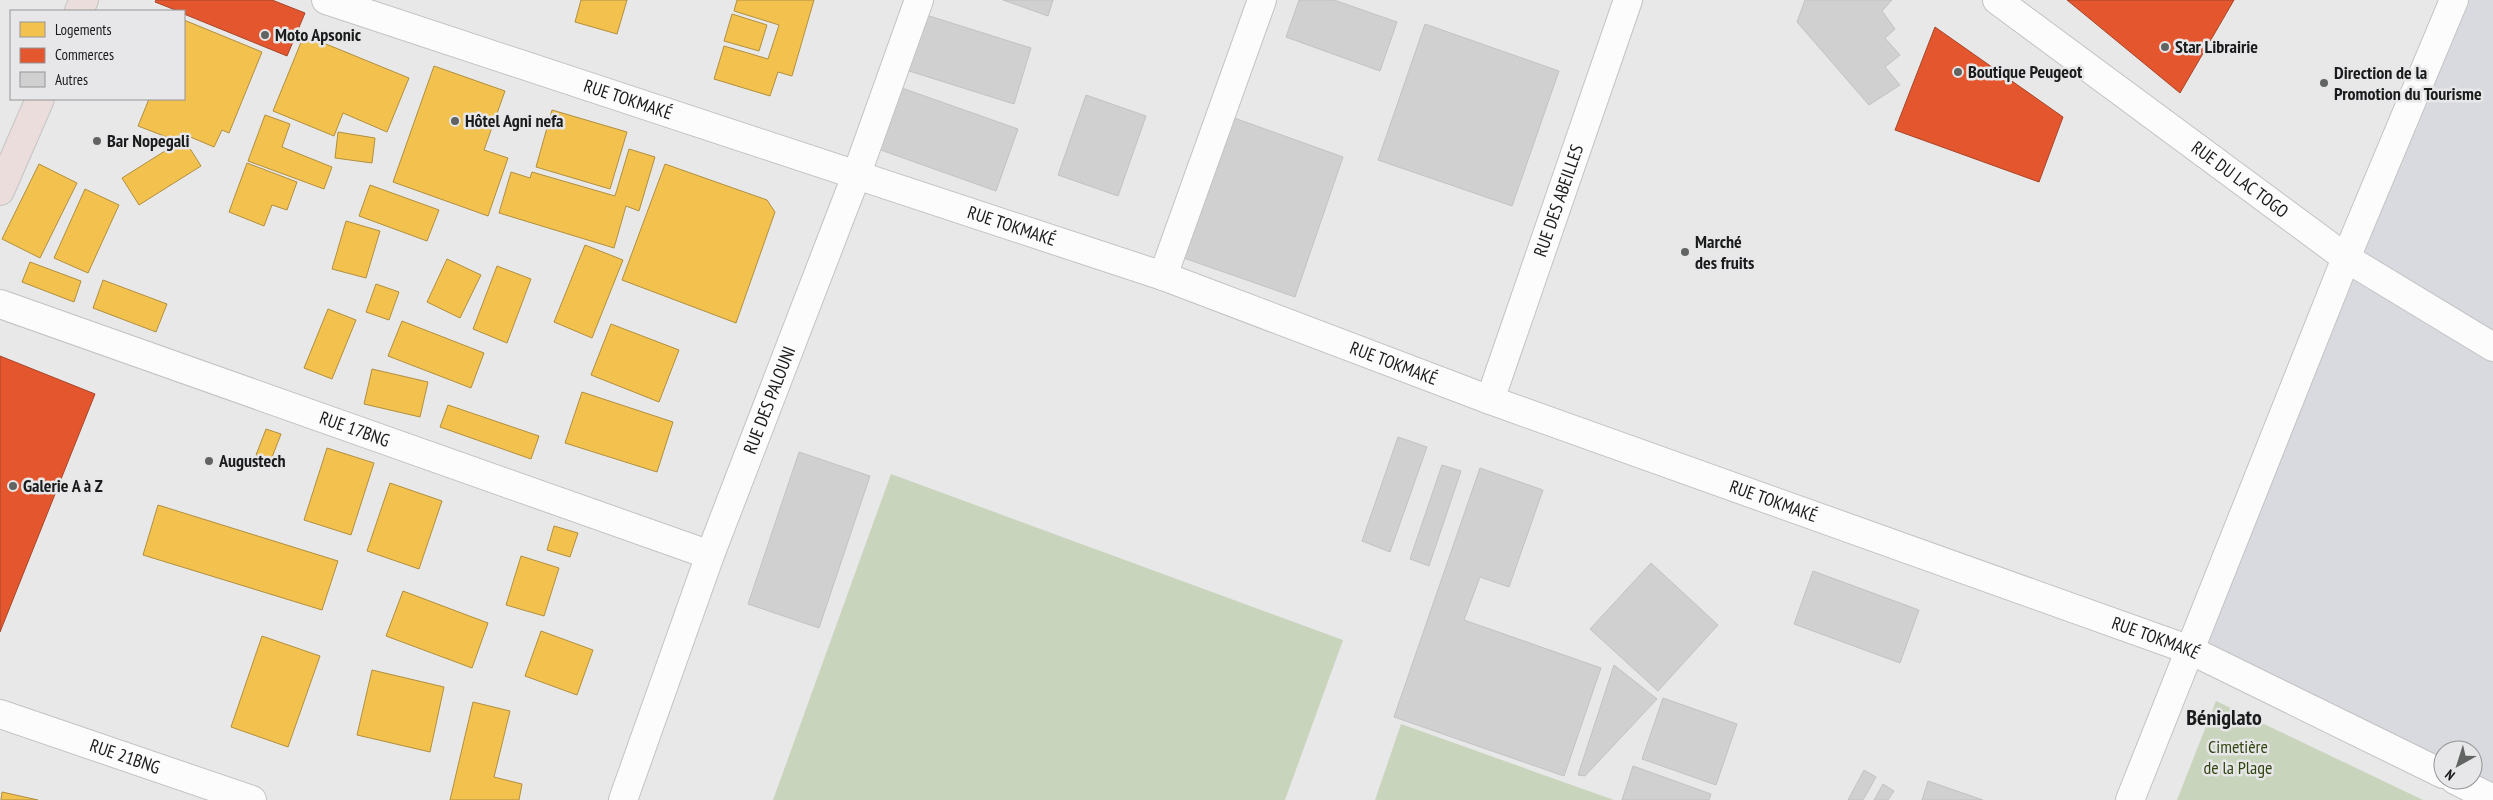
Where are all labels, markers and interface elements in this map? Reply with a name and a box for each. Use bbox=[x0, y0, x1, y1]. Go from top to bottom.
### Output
legend bbox=[10, 10, 185, 100]
text: Logements bbox=[55, 20, 111, 39]
place label: Moto Apsonic bbox=[275, 23, 362, 46]
marker: Moto Apsonic bbox=[259, 29, 271, 41]
place label: Star Librairie bbox=[2175, 35, 2258, 58]
marker: Star Librairie bbox=[2159, 41, 2171, 53]
text: Commerces bbox=[55, 45, 114, 64]
place label: Boutique Peugeot bbox=[1968, 60, 2083, 83]
place label: Direction de la Promotion du Tourisme bbox=[2334, 61, 2482, 105]
marker: Boutique Peugeot bbox=[1952, 66, 1964, 78]
text: Autres bbox=[55, 70, 88, 89]
street label: RUE TOKMAKÉ bbox=[581, 74, 675, 124]
marker: Direction de la Promotion du Tourisme bbox=[2318, 77, 2330, 89]
place label: Hôtel Agni nefa bbox=[465, 109, 564, 132]
marker: Hôtel Agni nefa bbox=[449, 115, 461, 127]
place label: Bar Nopegali bbox=[107, 129, 190, 152]
marker: Bar Nopegali bbox=[91, 135, 103, 147]
street label: RUE DU LAC TOGO bbox=[2187, 136, 2293, 223]
street label: RUE DES ABEILLES bbox=[1528, 141, 1588, 260]
street label: RUE TOKMAKÉ bbox=[965, 200, 1059, 251]
place label: Marché des fruits bbox=[1695, 230, 1754, 274]
marker: Marché des fruits bbox=[1679, 246, 1691, 258]
street label: RUE TOKMAKÉ bbox=[1347, 336, 1441, 390]
street label: RUE DES PALOUNI bbox=[738, 343, 800, 457]
street label: RUE 17BNG bbox=[316, 406, 393, 452]
place label: Augustech bbox=[218, 449, 286, 472]
marker: Augustech bbox=[203, 455, 215, 467]
place label: Galerie A à Z bbox=[23, 474, 103, 497]
street label: RUE TOKMAKÉ bbox=[1726, 474, 1821, 527]
marker: Galerie A à Z bbox=[7, 480, 19, 492]
street label: RUE TOKMAKÉ bbox=[2109, 611, 2204, 664]
district label: Béniglato bbox=[2186, 703, 2262, 731]
street label: RUE 21BNG bbox=[87, 734, 163, 779]
park label: Cimetière de la Plage bbox=[2204, 735, 2272, 779]
north arrow bbox=[2433, 740, 2483, 790]
text: N bbox=[2441, 766, 2458, 784]

